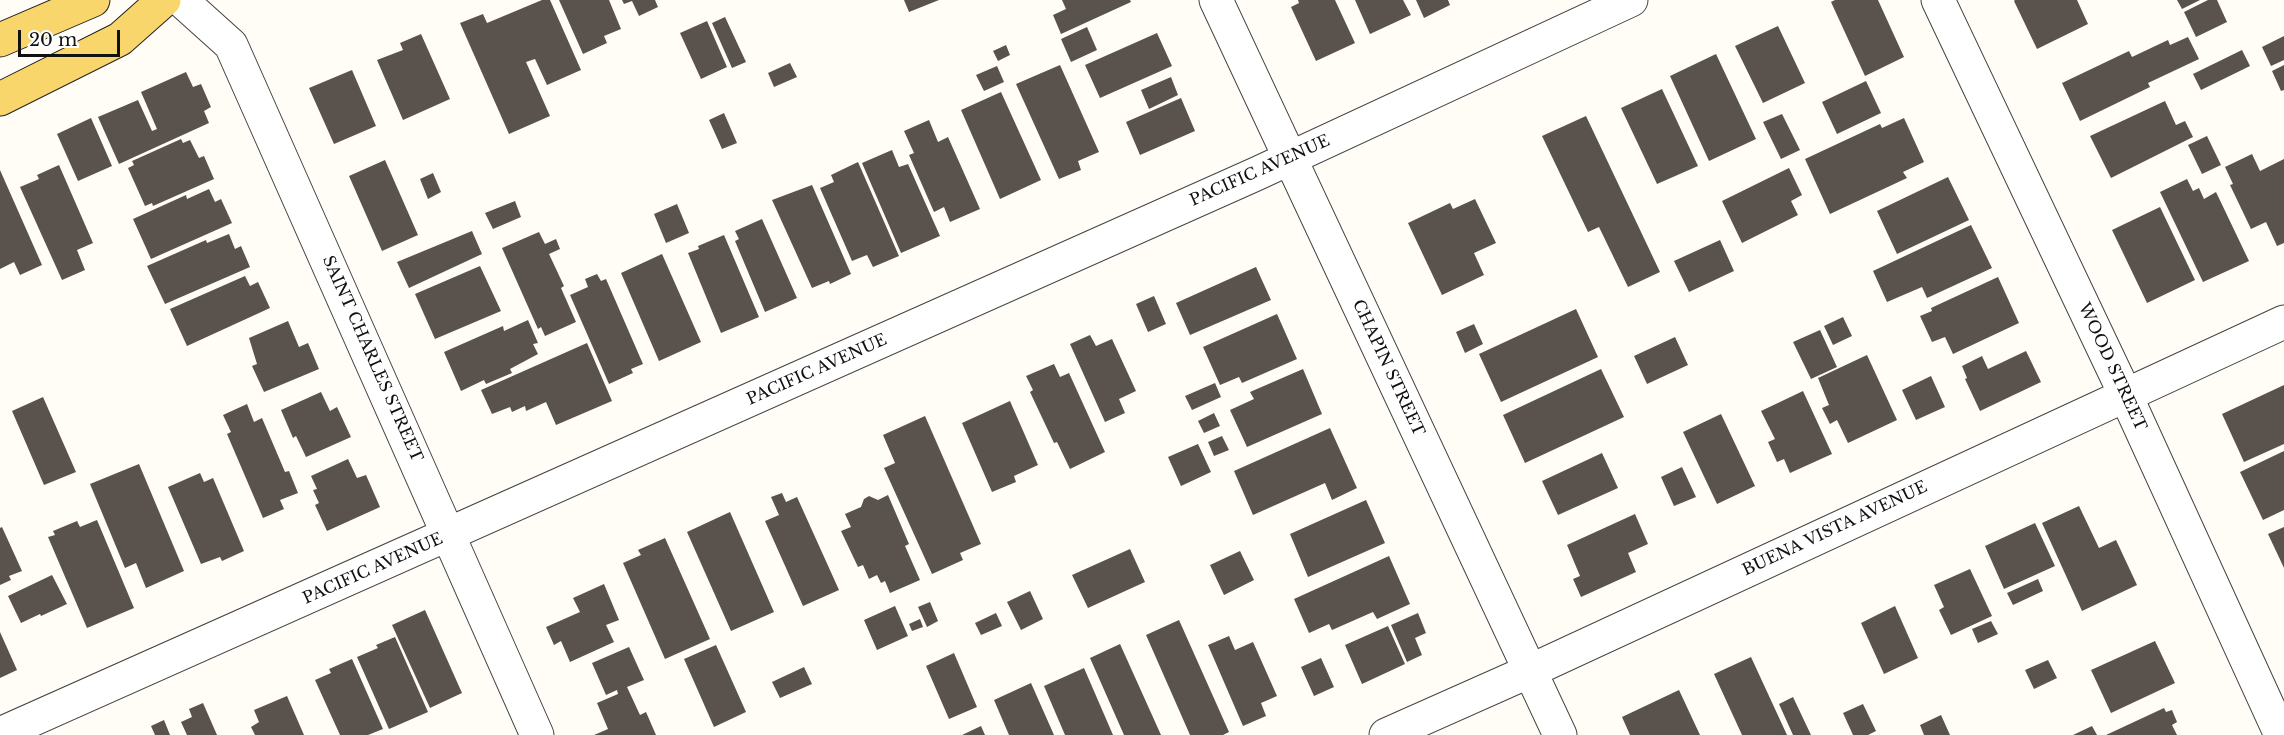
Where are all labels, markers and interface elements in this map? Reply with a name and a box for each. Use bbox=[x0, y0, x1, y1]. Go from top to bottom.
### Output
scale bar bbox=[21, 18, 123, 56]
text: 20 m bbox=[29, 29, 77, 51]
street label: PACIFIC AVENUE bbox=[1187, 131, 1333, 211]
street label: SAINT CHARLES STREET bbox=[318, 253, 426, 465]
street label: CHAPIN STREET bbox=[1348, 297, 1428, 439]
street label: WOOD STREET bbox=[2074, 300, 2150, 434]
street label: PACIFIC AVENUE bbox=[744, 330, 890, 410]
street label: BUENA VISTA AVENUE bbox=[1740, 478, 1930, 580]
street label: PACIFIC AVENUE bbox=[300, 529, 446, 609]

